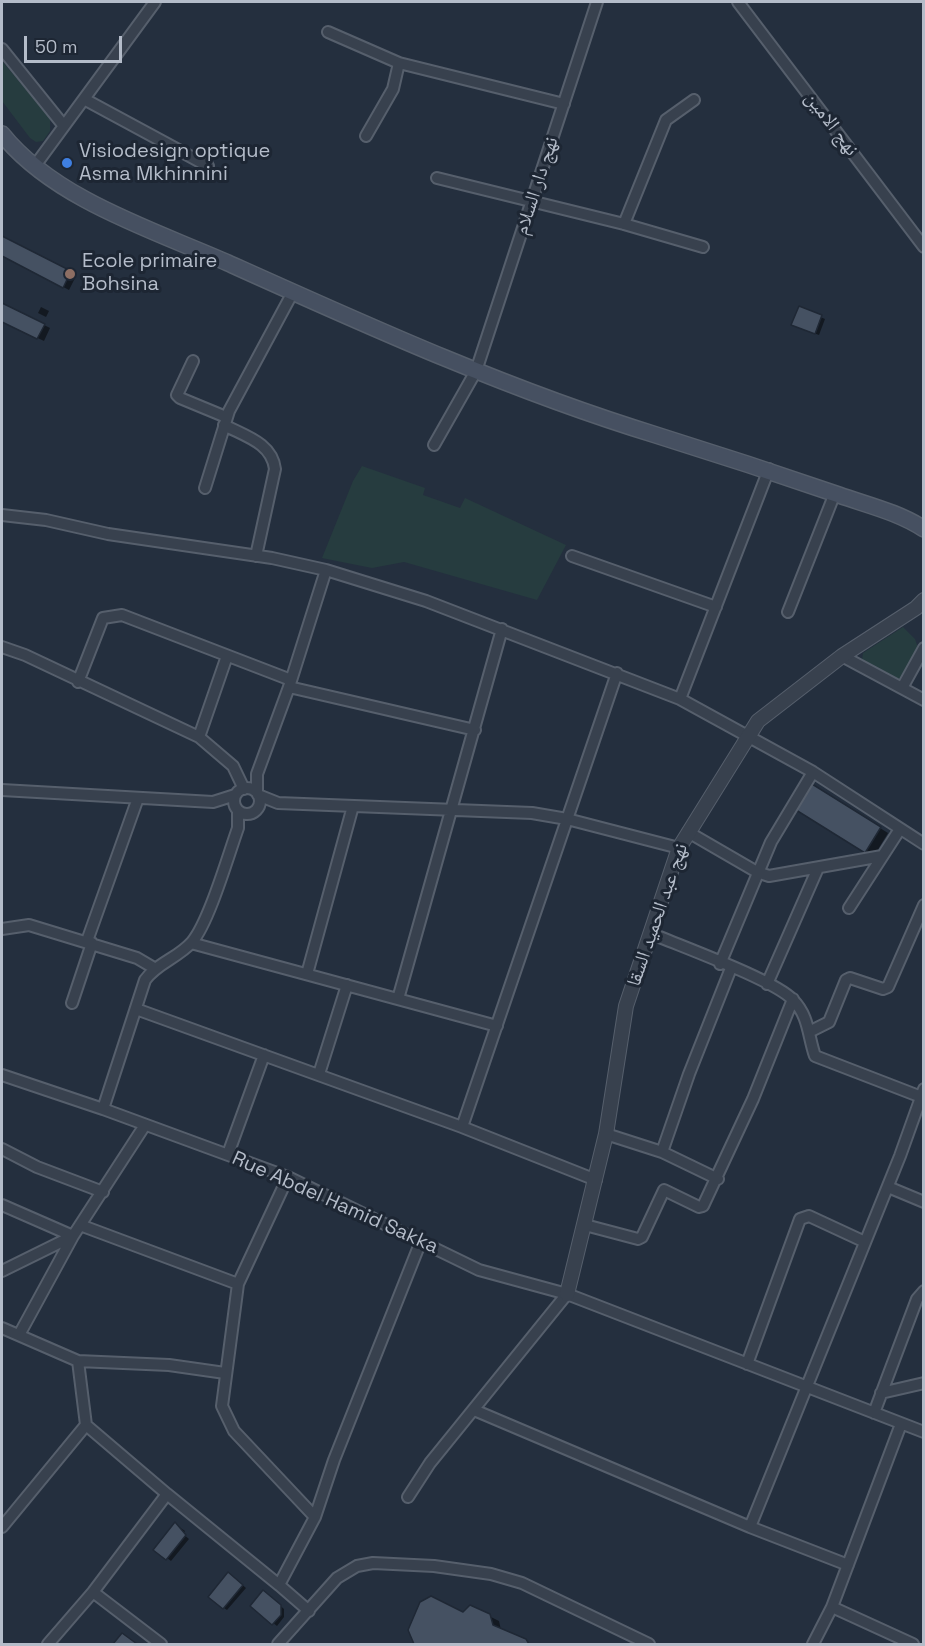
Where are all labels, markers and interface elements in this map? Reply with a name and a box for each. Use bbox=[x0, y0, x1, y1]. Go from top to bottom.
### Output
scale bar bbox=[27, 24, 124, 62]
text: 50 m bbox=[35, 35, 77, 58]
street label: نهج الامين bbox=[799, 87, 863, 161]
street label: نهج دار السلام bbox=[510, 134, 564, 238]
place label: Visiodesign optique Asma Mkhinnini bbox=[79, 140, 270, 187]
marker: Visiodesign optique Asma Mkhinnini bbox=[60, 156, 74, 170]
place label: Ecole primaire Bohsina bbox=[82, 250, 217, 297]
marker: Ecole primaire Bohsina bbox=[63, 267, 77, 281]
street label: نهج عبد الحميد السقا bbox=[622, 840, 694, 990]
street label: Rue Abdel Hamid Sakka bbox=[228, 1147, 442, 1259]

